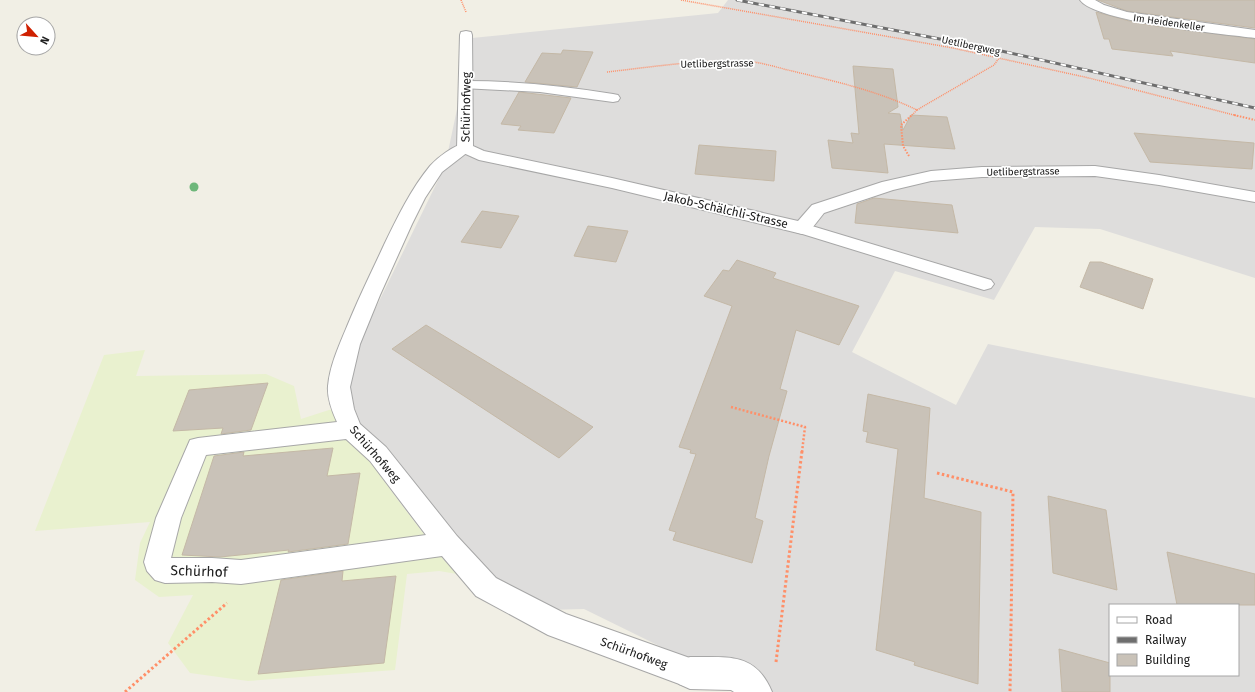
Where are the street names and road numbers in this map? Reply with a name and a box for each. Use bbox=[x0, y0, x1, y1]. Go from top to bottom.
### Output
street label: Im Heidenkeller bbox=[1132, 12, 1206, 34]
street label: Uetlibergweg bbox=[940, 34, 1002, 58]
street label: Uetlibergstrasse bbox=[680, 57, 754, 71]
street label: Schürhofweg bbox=[458, 71, 474, 142]
street label: Uetlibergstrasse bbox=[986, 165, 1060, 179]
street label: Jakob-Schälchli-Strasse bbox=[663, 189, 789, 231]
street label: Schürhofweg bbox=[347, 423, 404, 486]
street label: Schürhof bbox=[170, 562, 229, 581]
street label: Schürhofweg bbox=[599, 634, 670, 672]

